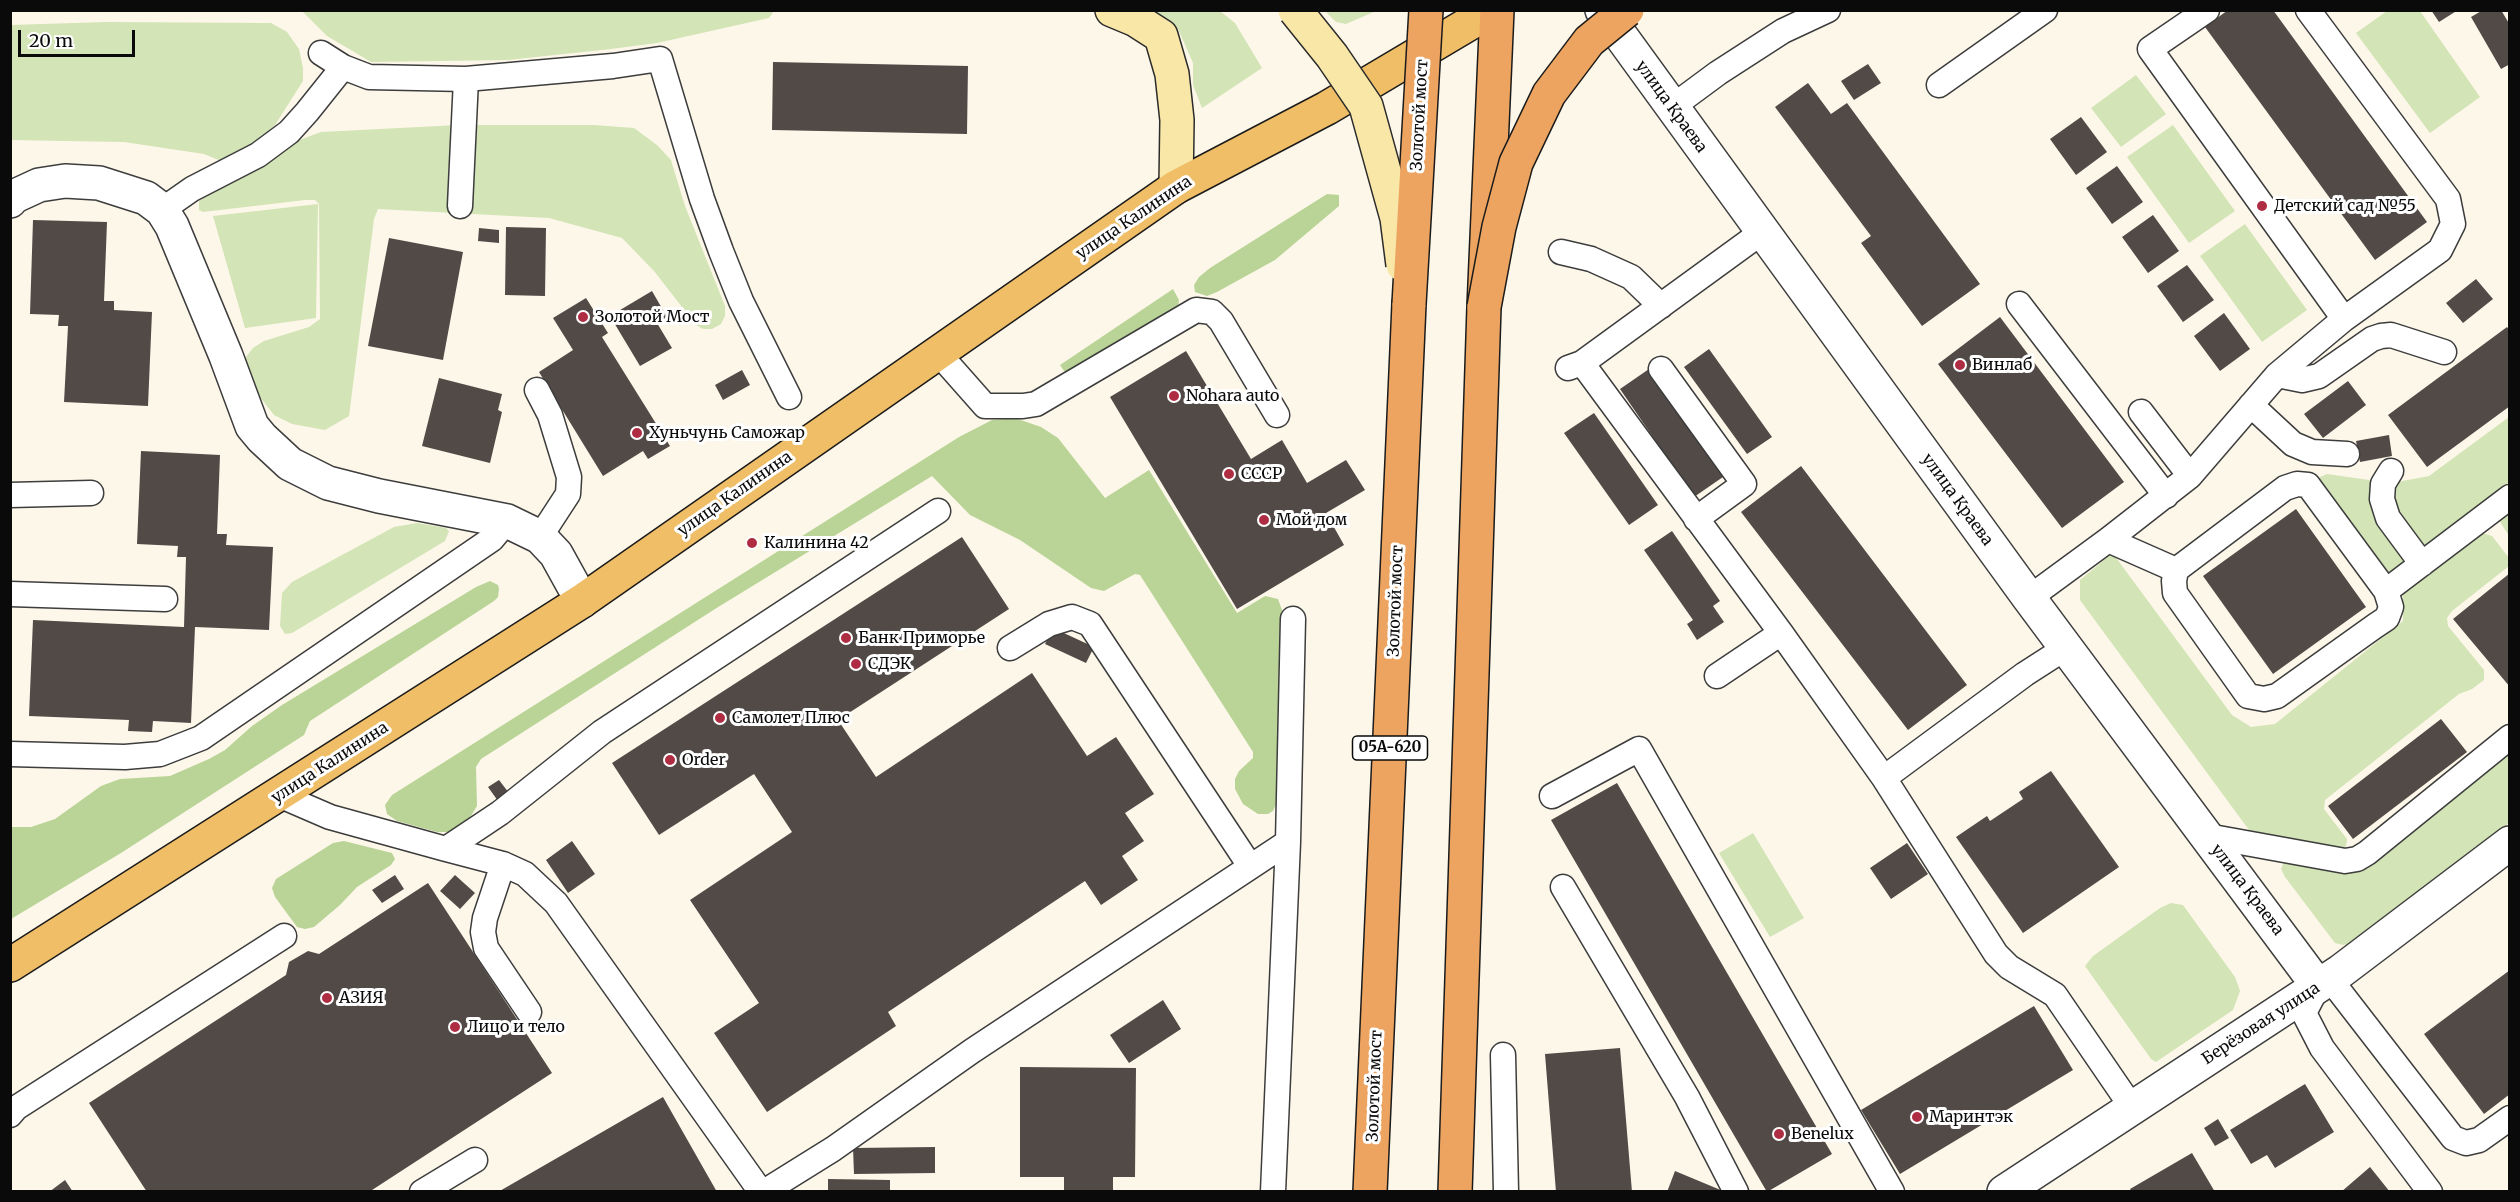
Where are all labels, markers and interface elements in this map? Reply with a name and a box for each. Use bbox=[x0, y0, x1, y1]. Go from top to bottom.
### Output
scale bar bbox=[21, 18, 138, 56]
text: 20 m bbox=[29, 29, 73, 52]
street label: улица Краева bbox=[1631, 57, 1711, 157]
street label: Золотой мост bbox=[1407, 59, 1433, 171]
street label: улица Калинина bbox=[1073, 172, 1195, 264]
place label: Детский сад №55 bbox=[2274, 196, 2416, 216]
marker: Детский сад №55 bbox=[2255, 199, 2269, 213]
place label: Золотой Мост bbox=[595, 307, 710, 327]
marker: Золотой Мост bbox=[576, 310, 590, 324]
place label: Винлаб bbox=[1972, 355, 2032, 375]
marker: Винлаб bbox=[1953, 358, 1967, 372]
place label: Nohara auto bbox=[1186, 386, 1279, 406]
marker: Nohara auto bbox=[1167, 389, 1181, 403]
place label: Хуньчунь Саможар bbox=[649, 423, 805, 443]
marker: Хуньчунь Саможар bbox=[630, 426, 644, 440]
street label: улица Калинина bbox=[674, 447, 796, 541]
street label: улица Краева bbox=[1917, 450, 1997, 550]
place label: СССР bbox=[1241, 464, 1282, 484]
marker: СССР bbox=[1222, 467, 1236, 481]
place label: Мой дом bbox=[1276, 510, 1347, 530]
marker: Мой дом bbox=[1257, 513, 1271, 527]
place label: Калинина 42 bbox=[764, 533, 869, 553]
marker: Калинина 42 bbox=[745, 536, 759, 550]
street label: Золотой мост bbox=[1384, 545, 1408, 657]
place label: Банк Приморье bbox=[858, 628, 985, 648]
marker: Банк Приморье bbox=[839, 631, 853, 645]
place label: СДЭК bbox=[868, 654, 911, 674]
marker: СДЭК bbox=[849, 657, 863, 671]
place label: Самолет Плюс bbox=[732, 708, 850, 728]
marker: Самолет Плюс bbox=[713, 711, 727, 725]
street label: улица Калинина bbox=[268, 718, 392, 808]
road number: 05А-620 bbox=[1352, 736, 1428, 760]
place label: Order bbox=[682, 750, 726, 770]
marker: Order bbox=[663, 753, 677, 767]
street label: улица Краева bbox=[2207, 841, 2287, 939]
street label: Берёзовая улица bbox=[2199, 979, 2323, 1069]
place label: АЗИЯ bbox=[339, 988, 384, 1008]
marker: АЗИЯ bbox=[320, 991, 334, 1005]
place label: Лицо и тело bbox=[467, 1017, 565, 1037]
marker: Лицо и тело bbox=[448, 1020, 462, 1034]
street label: Золотой мост bbox=[1363, 1030, 1387, 1142]
place label: Маринтэк bbox=[1929, 1107, 2013, 1127]
marker: Маринтэк bbox=[1910, 1110, 1924, 1124]
place label: Benelux bbox=[1791, 1124, 1854, 1144]
marker: Benelux bbox=[1772, 1127, 1786, 1141]

